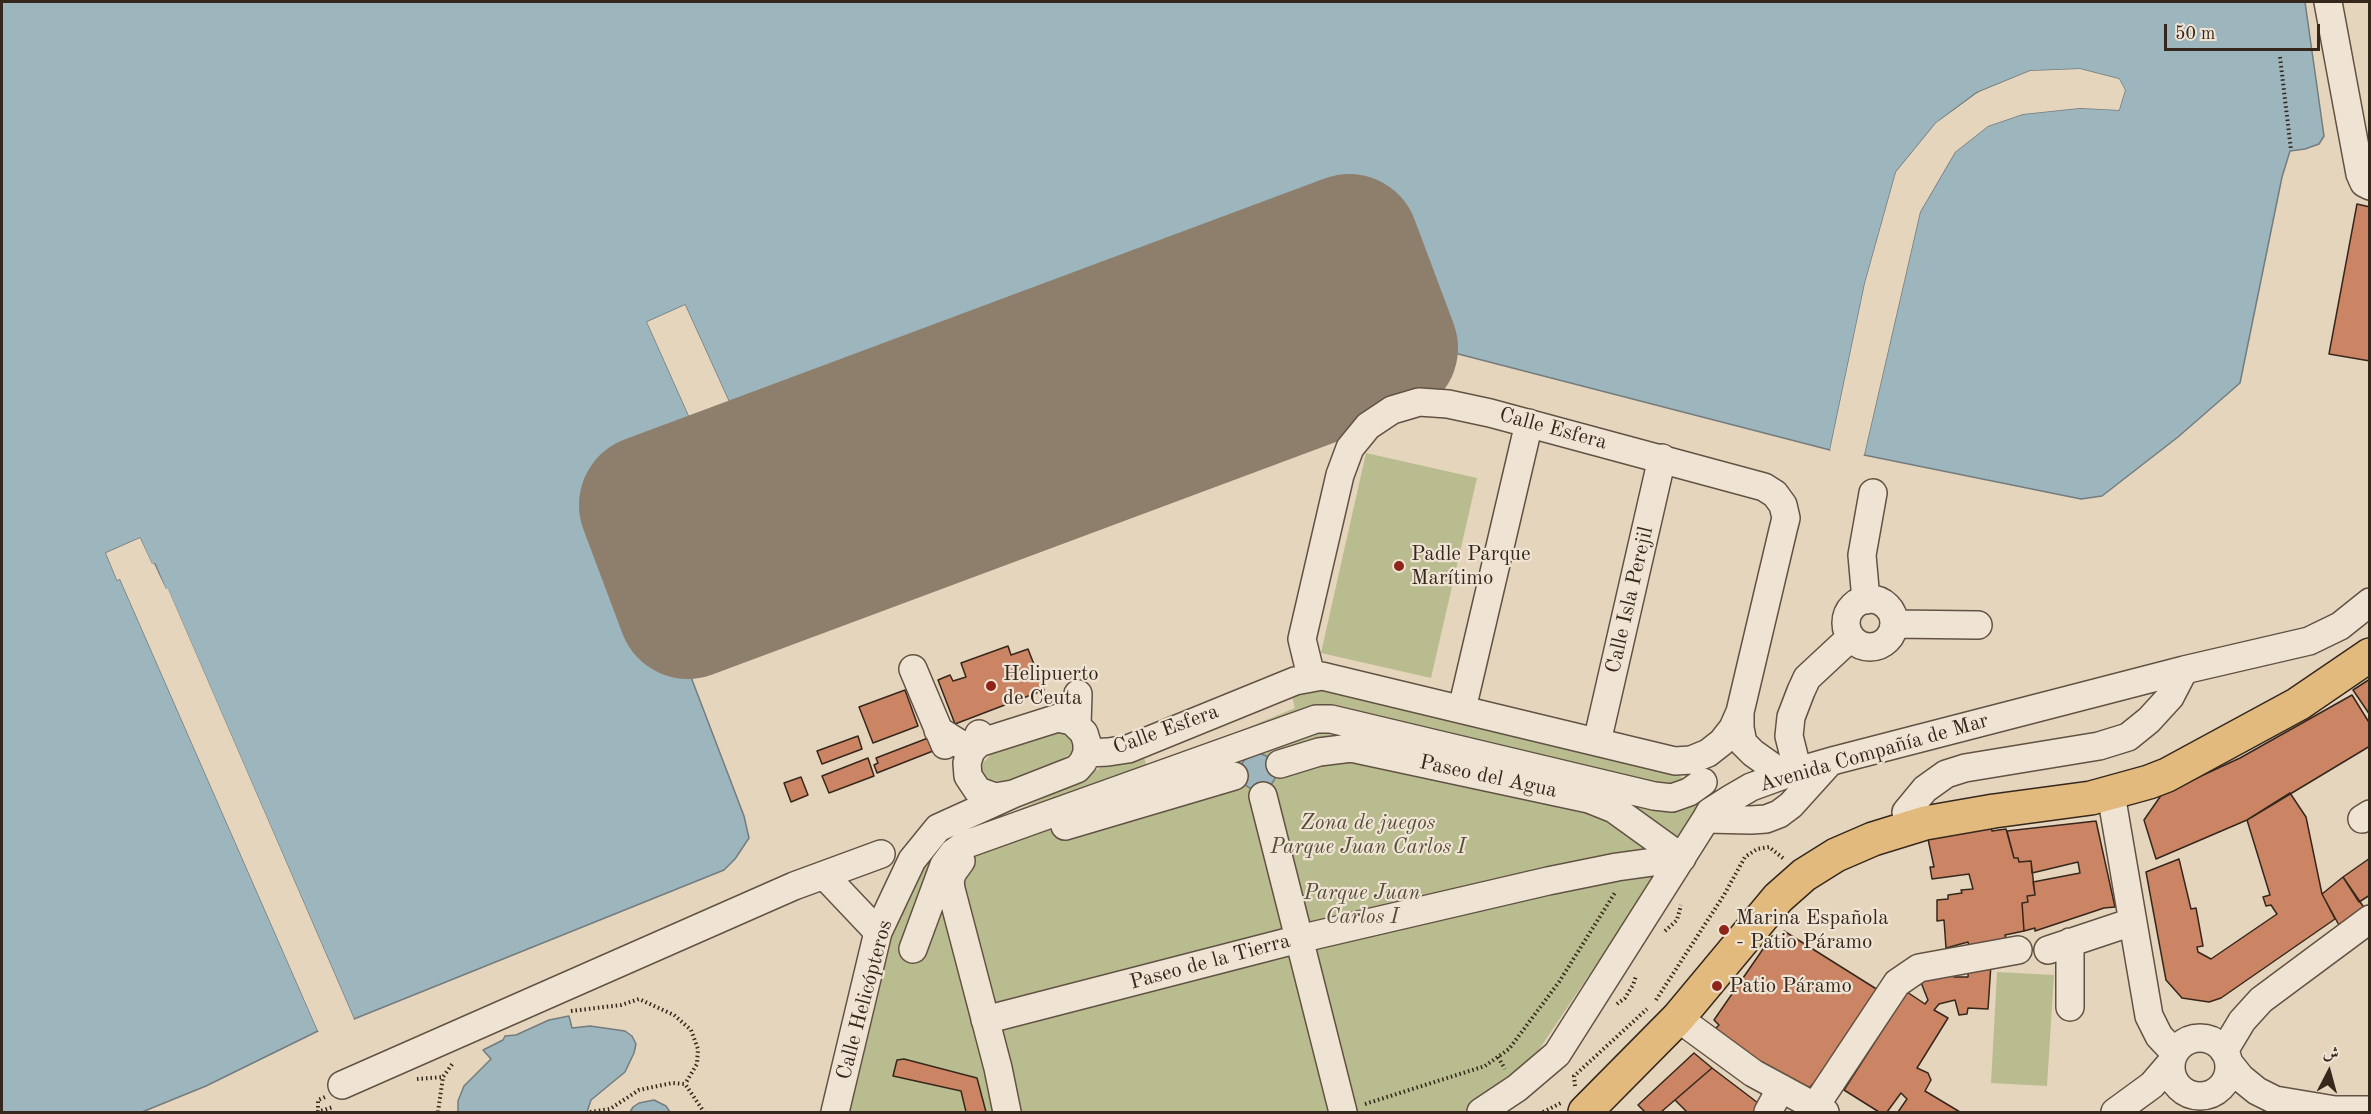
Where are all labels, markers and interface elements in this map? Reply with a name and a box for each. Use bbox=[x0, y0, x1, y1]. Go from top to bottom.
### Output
scale bar bbox=[2167, 12, 2323, 50]
text: 50 m bbox=[2175, 25, 2215, 43]
street label: Calle Esfera bbox=[1496, 403, 1610, 455]
street label: Calle Isla Perejil bbox=[1601, 524, 1659, 676]
place label: Padle Parque Marítimo bbox=[1411, 541, 1531, 591]
marker: Padle Parque Marítimo bbox=[1392, 559, 1406, 573]
place label: Helipuerto de Ceuta bbox=[1003, 661, 1099, 711]
marker: Helipuerto de Ceuta bbox=[984, 679, 998, 693]
street label: Calle Esfera bbox=[1110, 699, 1222, 761]
street label: Avenida Compañía de Mar bbox=[1756, 708, 1992, 798]
street label: Paseo del Agua bbox=[1417, 750, 1559, 804]
park label: Zona de juegos Parque Juan Carlos I bbox=[1270, 810, 1466, 860]
park label: Parque Juan Carlos I bbox=[1304, 880, 1420, 930]
place label: Marina Española - Patio Páramo bbox=[1736, 905, 1889, 955]
street label: Calle Helicópteros bbox=[832, 917, 898, 1083]
marker: Marina Española - Patio Páramo bbox=[1717, 923, 1731, 937]
street label: Paseo de la Tierra bbox=[1127, 928, 1293, 996]
place label: Patio Páramo bbox=[1729, 973, 1852, 999]
marker: Patio Páramo bbox=[1710, 979, 1724, 993]
north arrow bbox=[2299, 1042, 2359, 1102]
text: ش bbox=[2322, 1045, 2340, 1063]

